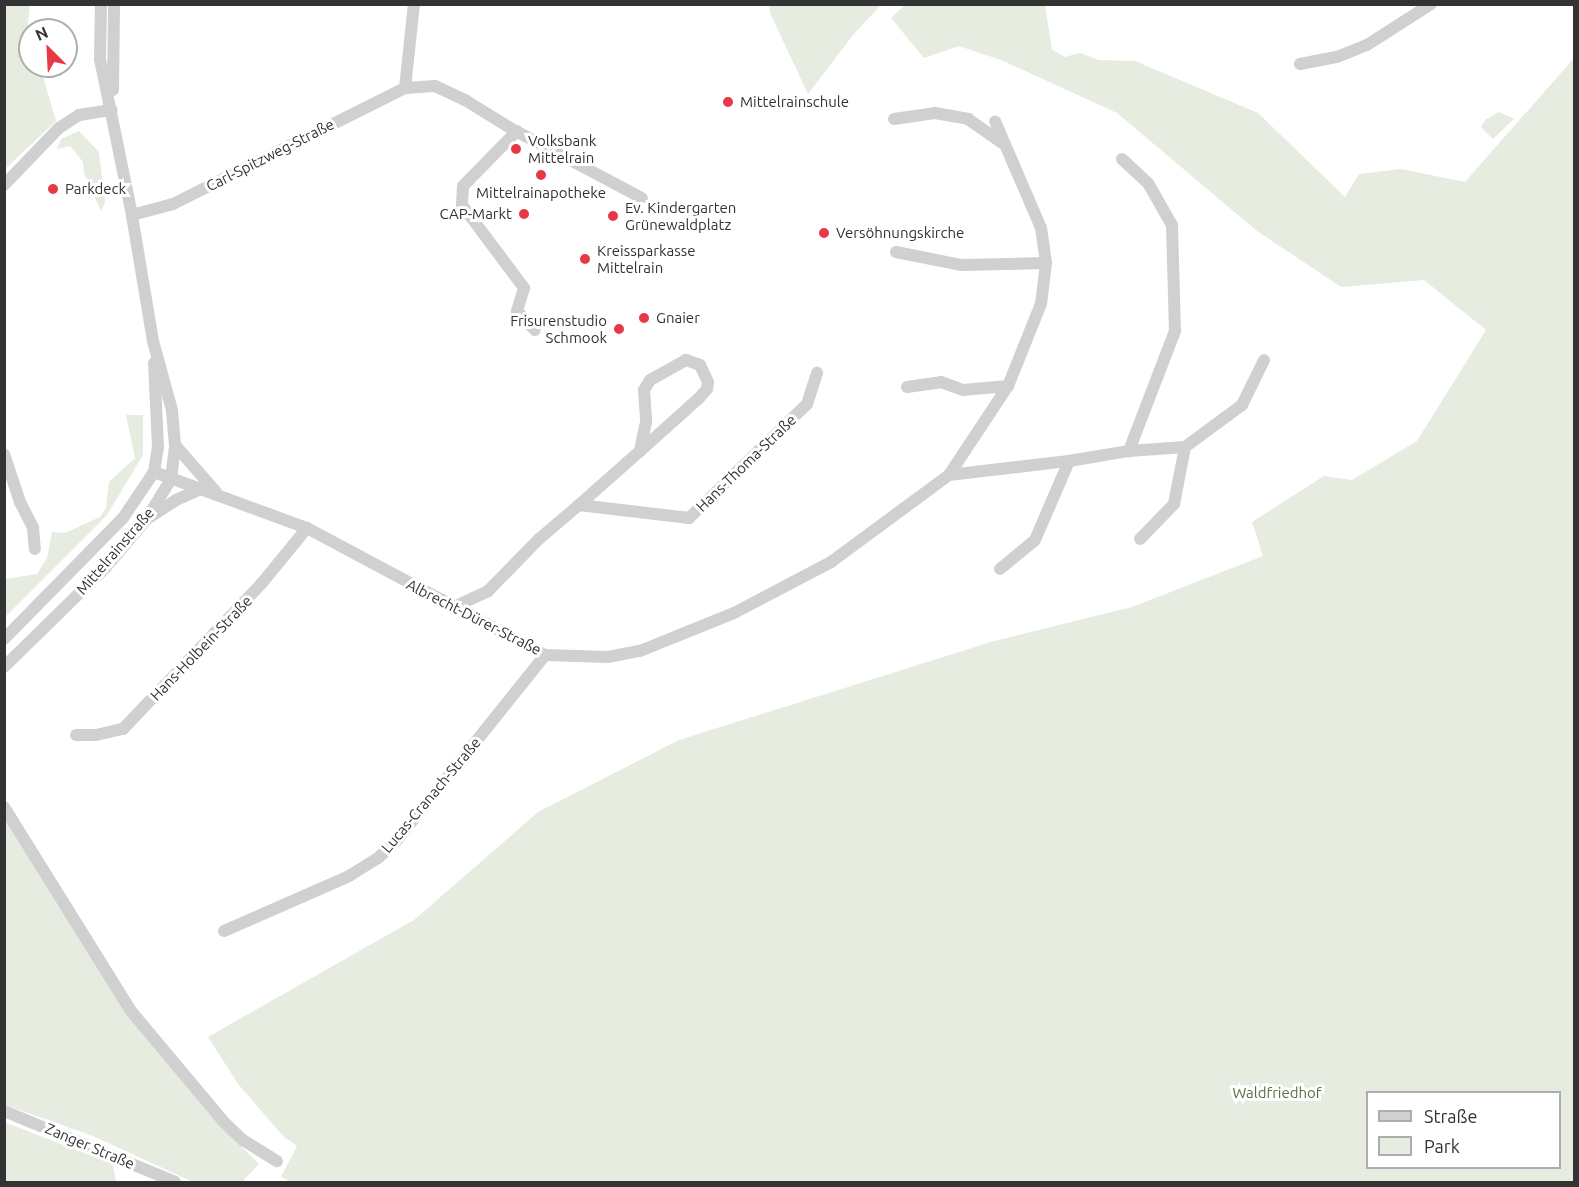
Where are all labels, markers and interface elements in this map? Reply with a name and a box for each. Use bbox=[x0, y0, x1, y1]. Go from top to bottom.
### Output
north arrow bbox=[18, 18, 78, 78]
text: N bbox=[32, 23, 51, 44]
place label: Mittelrainschule bbox=[740, 93, 849, 111]
marker: Mittelrainschule bbox=[721, 95, 735, 109]
street label: Carl-Spitzweg-Straße bbox=[203, 115, 337, 195]
place label: Volksbank Mittelrain bbox=[528, 131, 596, 166]
marker: Volksbank Mittelrain bbox=[509, 142, 523, 156]
marker: Mittelrainapotheke bbox=[534, 168, 548, 182]
place label: Parkdeck bbox=[65, 180, 126, 198]
marker: Parkdeck bbox=[46, 182, 60, 196]
place label: Mittelrainapotheke bbox=[476, 184, 606, 202]
place label: Ev. Kindergarten Grünewaldplatz bbox=[625, 198, 736, 233]
place label: CAP-Markt bbox=[440, 205, 512, 223]
marker: CAP-Markt bbox=[517, 207, 531, 221]
marker: Ev. Kindergarten Grünewaldplatz bbox=[606, 209, 620, 223]
place label: Versöhnungskirche bbox=[836, 224, 964, 242]
marker: Versöhnungskirche bbox=[817, 226, 831, 240]
place label: Kreissparkasse Mittelrain bbox=[597, 241, 695, 276]
marker: Kreissparkasse Mittelrain bbox=[578, 252, 592, 266]
place label: Gnaier bbox=[656, 309, 700, 327]
place label: Frisurenstudio Schmook bbox=[510, 311, 607, 346]
marker: Gnaier bbox=[637, 311, 651, 325]
marker: Frisurenstudio Schmook bbox=[612, 322, 626, 336]
street label: Hans-Thoma-Straße bbox=[692, 411, 800, 515]
street label: Mittelrainstraße bbox=[72, 504, 158, 598]
street label: Albrecht-Dürer-Straße bbox=[403, 575, 545, 659]
street label: Hans-Holbein-Straße bbox=[146, 592, 256, 704]
street label: Lucas-Cranach-Straße bbox=[378, 734, 484, 856]
park label: Waldfriedhof bbox=[1232, 1084, 1322, 1102]
legend bbox=[1366, 1091, 1561, 1169]
text: Straße bbox=[1424, 1106, 1477, 1126]
street label: Zanger Straße bbox=[43, 1119, 137, 1173]
text: Park bbox=[1424, 1136, 1460, 1156]

